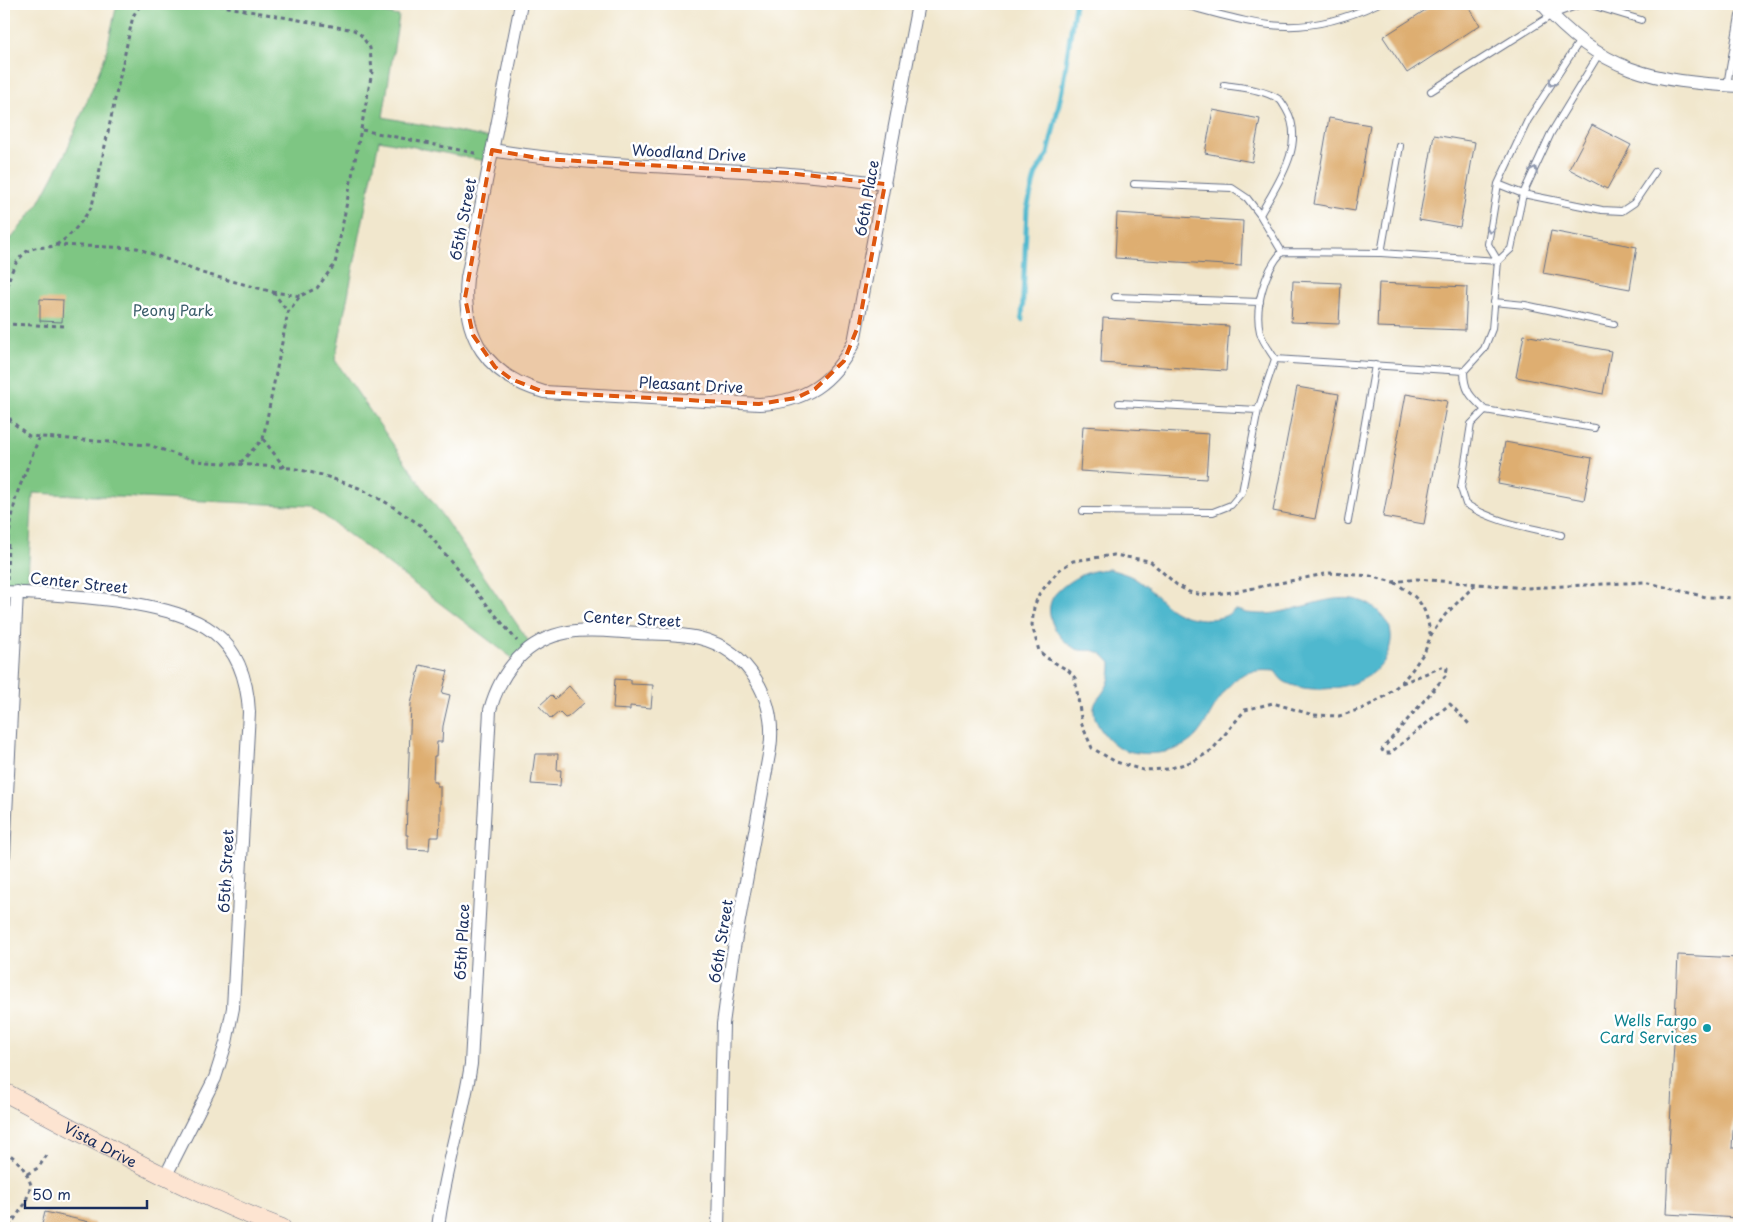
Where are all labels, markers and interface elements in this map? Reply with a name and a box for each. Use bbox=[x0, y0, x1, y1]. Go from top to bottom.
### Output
one-way arrow bbox=[1549, 77, 1558, 86]
street label: Woodland Drive bbox=[631, 138, 747, 166]
street label: 66th Place bbox=[848, 158, 884, 238]
one-way arrow bbox=[1528, 166, 1538, 175]
street label: 65th Street bbox=[443, 176, 481, 262]
one-way arrow bbox=[1485, 227, 1496, 235]
park label: Peony Park bbox=[133, 298, 213, 321]
street label: Pleasant Drive bbox=[638, 370, 744, 398]
street label: Center Street bbox=[29, 565, 129, 599]
street label: Center Street bbox=[582, 604, 682, 632]
street label: 65th Street bbox=[211, 829, 239, 913]
street label: 66th Street bbox=[702, 898, 738, 984]
street label: 65th Place bbox=[448, 903, 474, 981]
place label: Wells Fargo Card Services bbox=[1599, 1008, 1697, 1048]
marker: Wells Fargo Card Services bbox=[1701, 1022, 1713, 1034]
street label: Vista Drive bbox=[60, 1115, 142, 1172]
scale bar bbox=[25, 1177, 148, 1209]
text: 50 m bbox=[32, 1182, 71, 1205]

